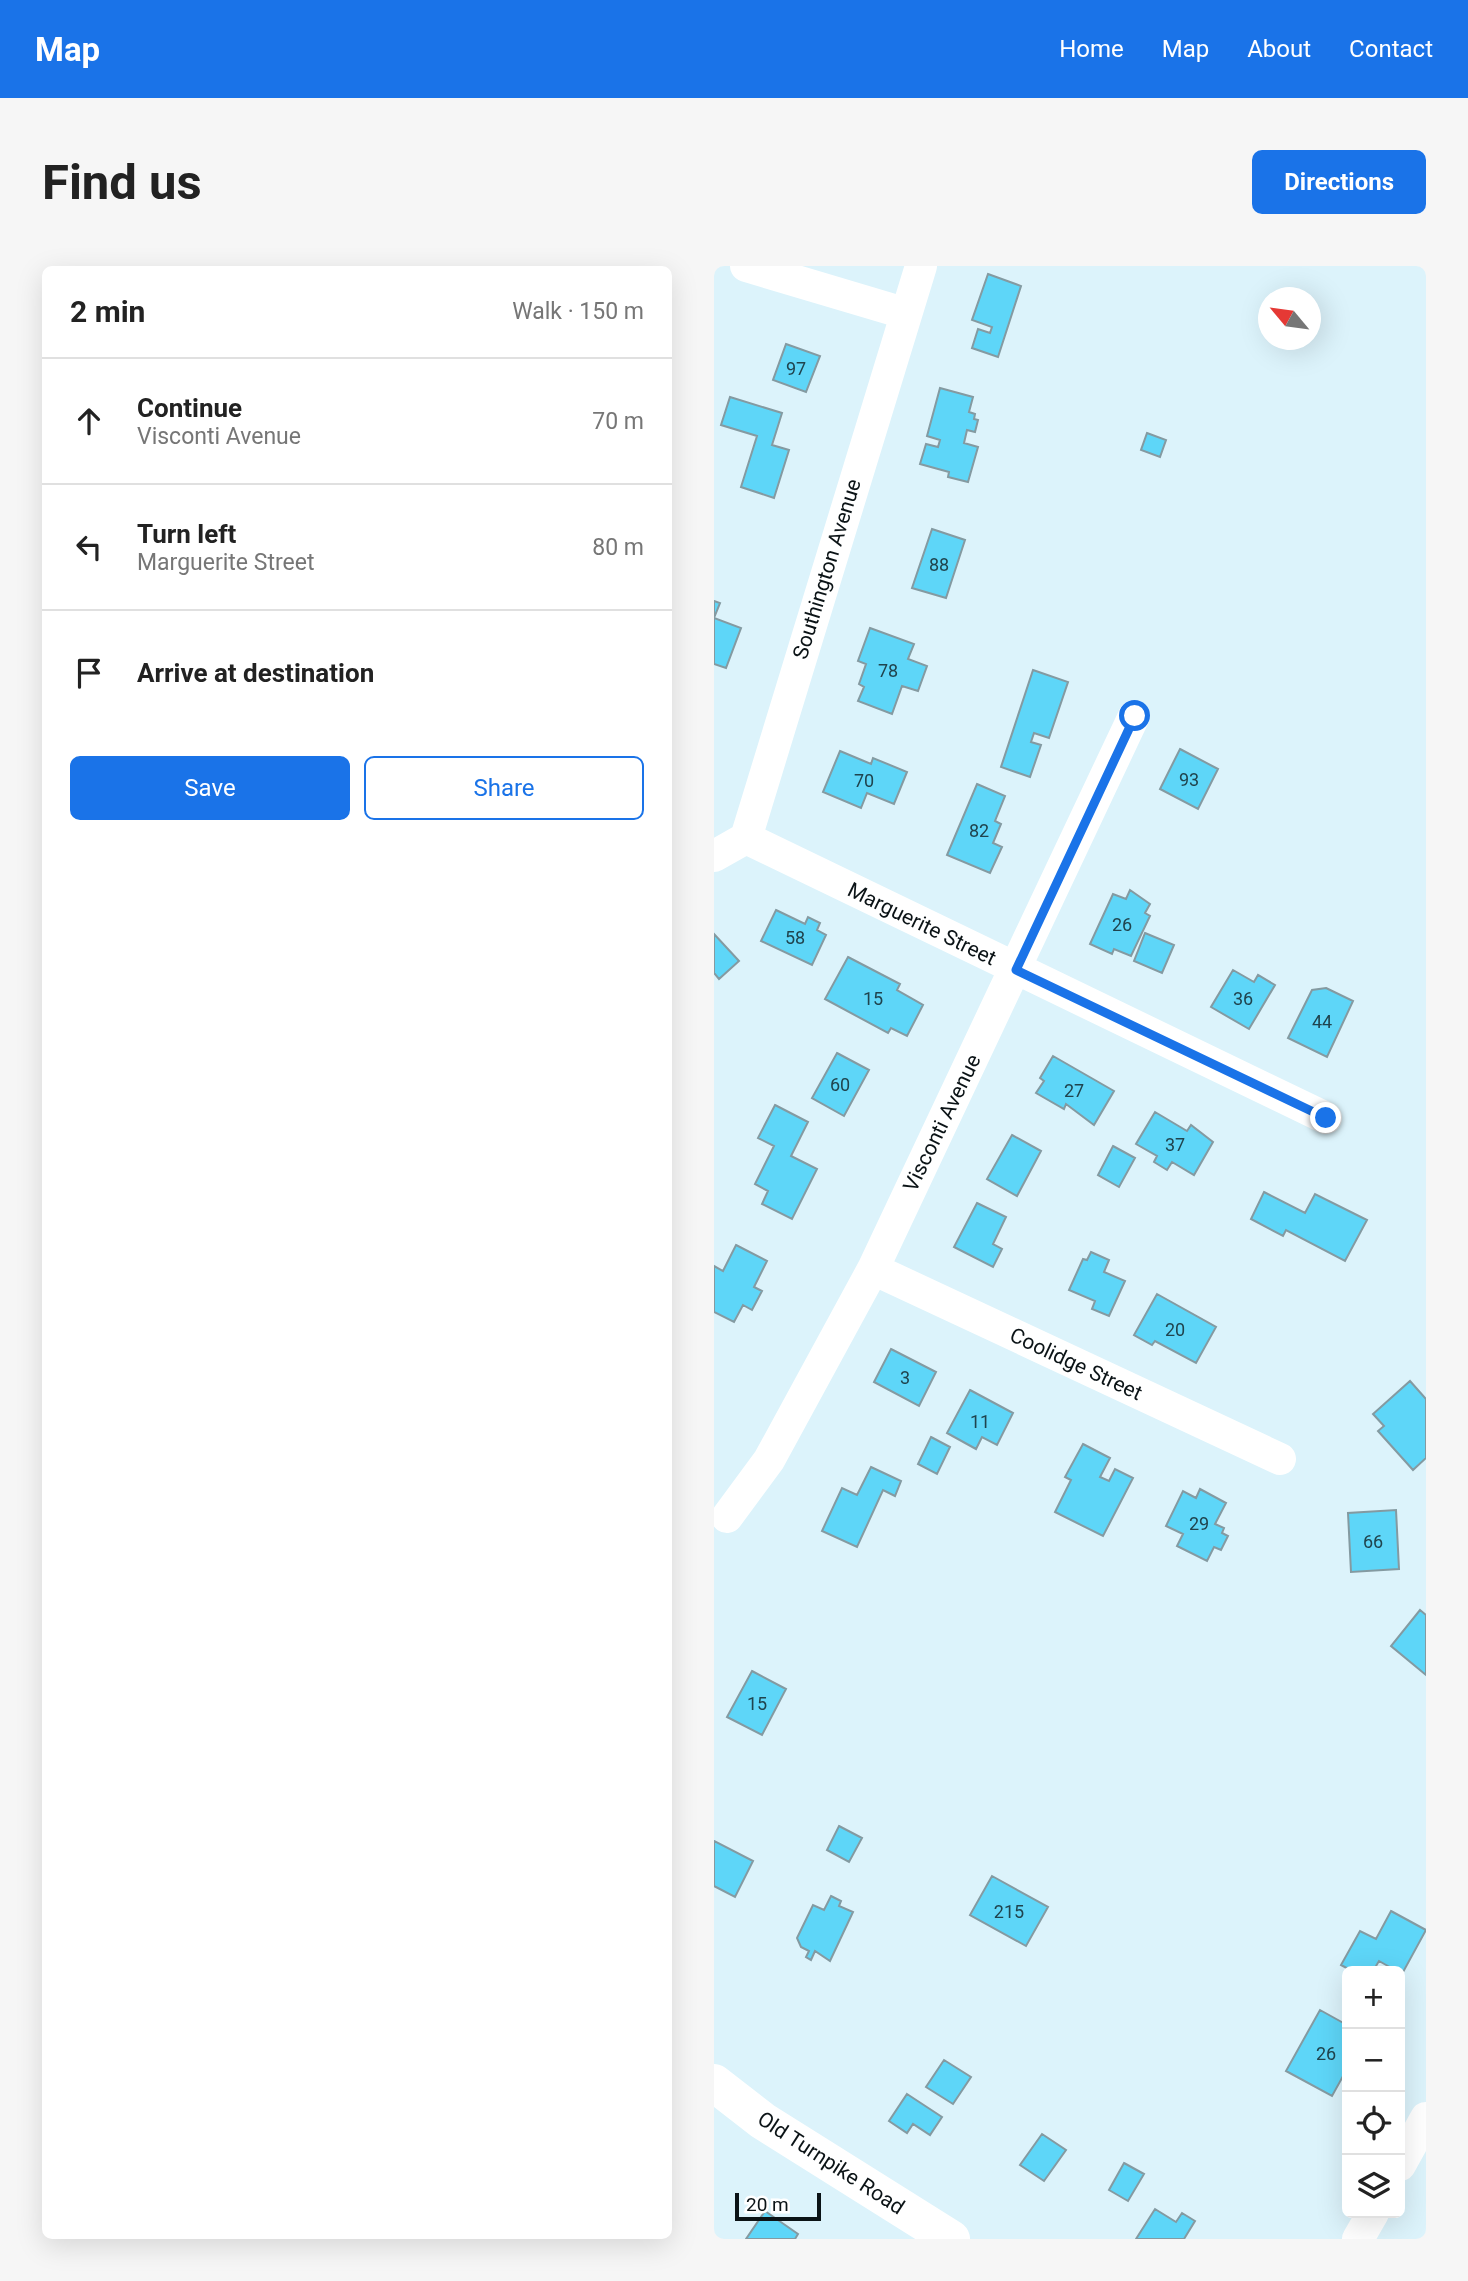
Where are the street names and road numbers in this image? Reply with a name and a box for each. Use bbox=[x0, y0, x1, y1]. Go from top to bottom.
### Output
street label: Southington Avenue bbox=[788, 476, 866, 662]
street label: Marguerite Street bbox=[844, 878, 1000, 970]
street label: Visconti Avenue bbox=[898, 1050, 986, 1196]
street label: Coolidge Street bbox=[1006, 1323, 1146, 1405]
street label: Old Turnpike Road bbox=[753, 2107, 909, 2219]

